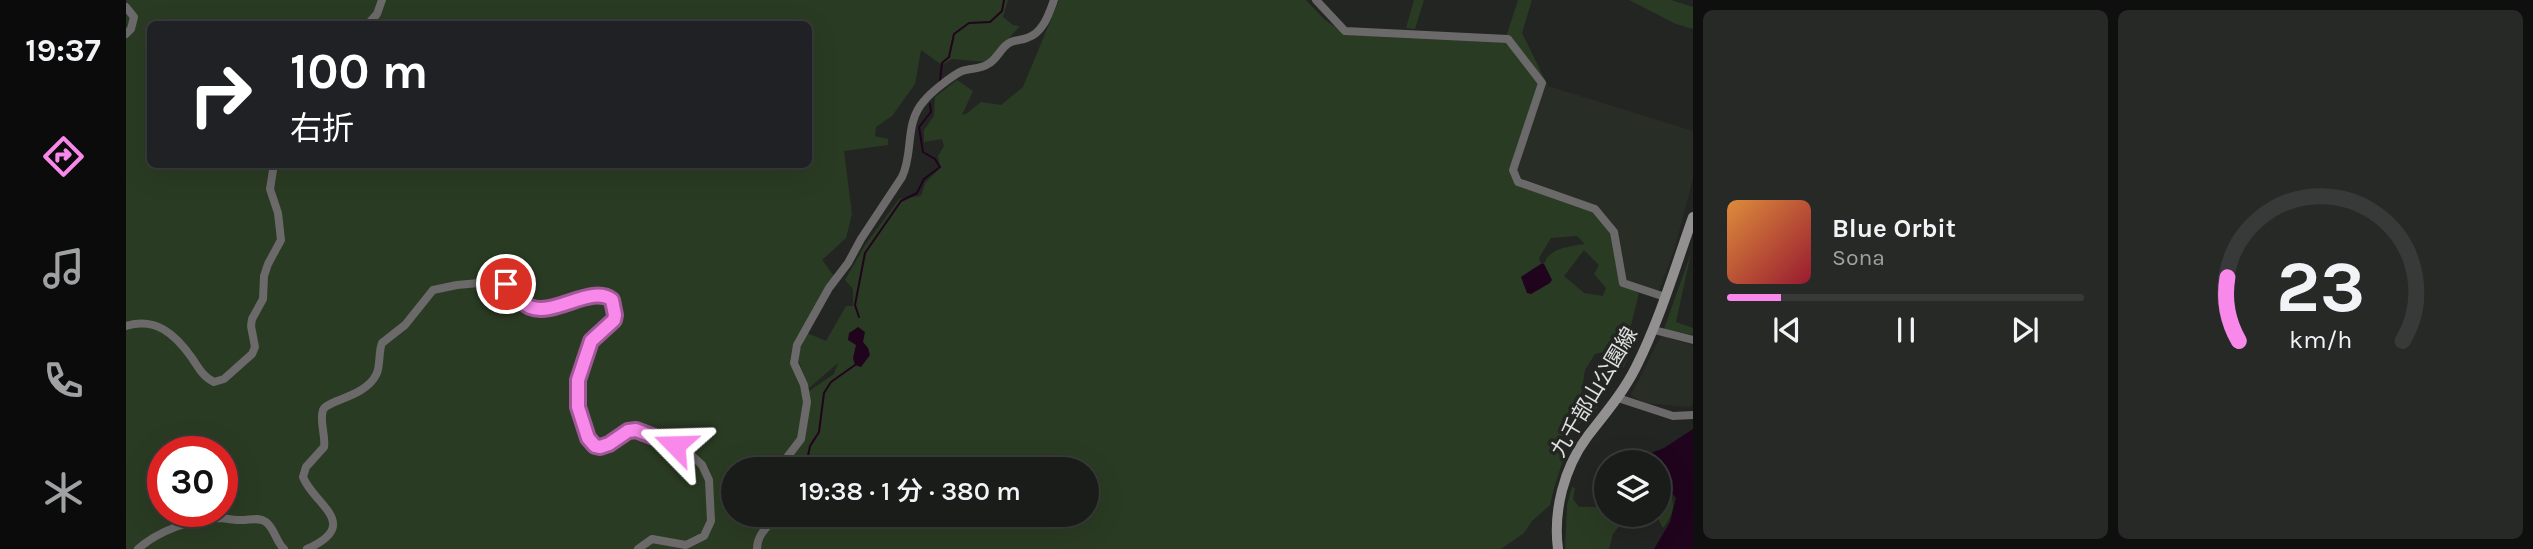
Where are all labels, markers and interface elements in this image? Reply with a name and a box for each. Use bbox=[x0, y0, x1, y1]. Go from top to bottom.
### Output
text: 19:37 bbox=[25, 32, 101, 69]
text: 100 m bbox=[290, 43, 428, 100]
icon: right bbox=[175, 49, 266, 140]
text: 右折 bbox=[290, 110, 354, 147]
icon: directions bbox=[39, 132, 88, 181]
text: Blue Orbit bbox=[1832, 213, 1956, 244]
icon: music bbox=[39, 244, 88, 293]
text: Sona bbox=[1832, 244, 1885, 271]
text: 23 bbox=[2276, 244, 2365, 329]
pin bbox=[476, 254, 536, 314]
icon: arrive bbox=[487, 265, 525, 303]
icon: previous bbox=[1768, 311, 1806, 349]
icon: pause bbox=[1887, 311, 1925, 349]
icon: next bbox=[2006, 311, 2044, 349]
street label: 九千部山公園線 bbox=[1546, 323, 1642, 461]
text: km/h bbox=[2289, 324, 2352, 353]
icon: phone bbox=[39, 356, 88, 405]
position arrow bbox=[638, 408, 712, 482]
speed limit sign: 30 bbox=[147, 436, 238, 527]
map controls bbox=[1594, 450, 1671, 527]
button: layers bbox=[1594, 450, 1671, 527]
icon: climate bbox=[39, 468, 88, 517]
text: 19:38 · 1 分 · 380 m bbox=[799, 476, 1021, 507]

